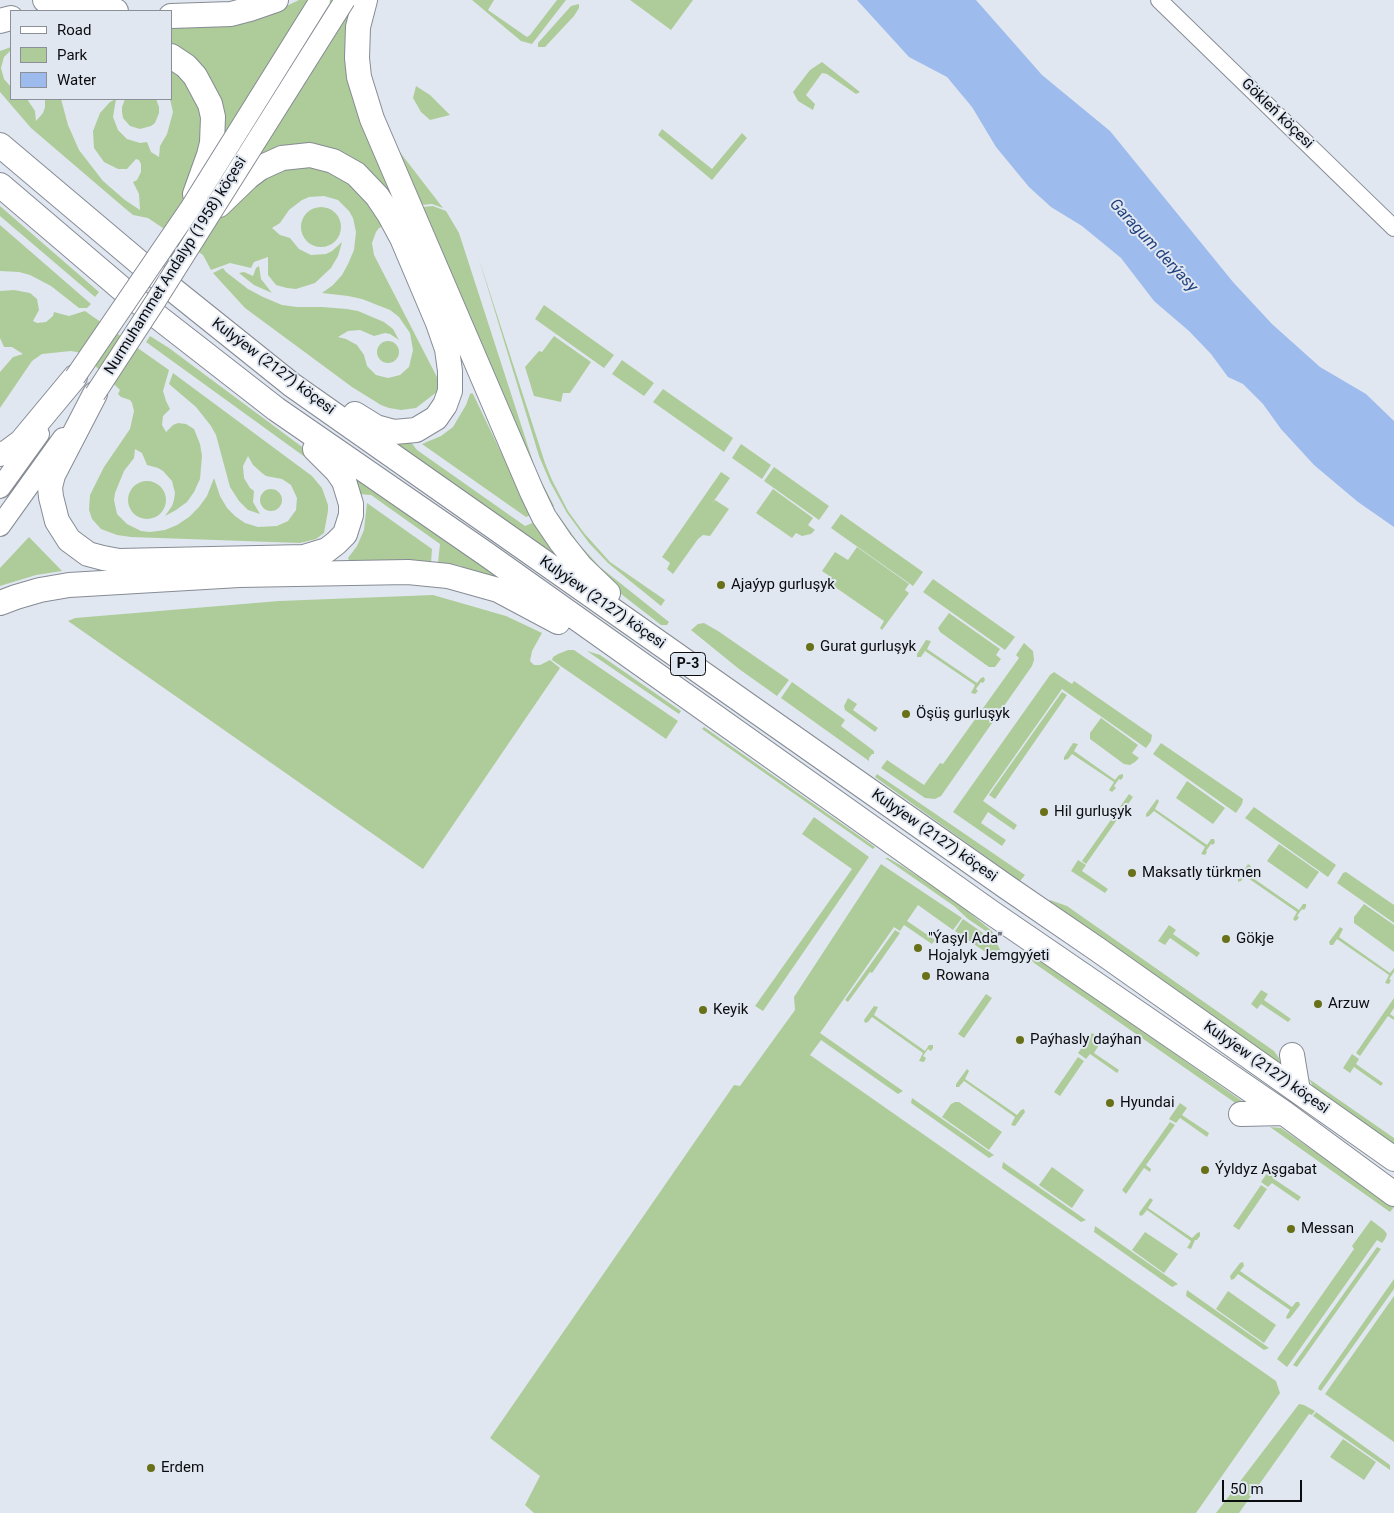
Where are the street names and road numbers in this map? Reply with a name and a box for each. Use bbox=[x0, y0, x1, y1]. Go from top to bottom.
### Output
street label: Gökleň köçesi bbox=[1237, 75, 1317, 153]
street label: Nurmuhammet Andalyp (1958) köçesi bbox=[101, 154, 251, 378]
street label: Kulyýew (2127) köçesi bbox=[208, 315, 338, 419]
street label: Kulyýew (2127) köçesi bbox=[536, 553, 668, 653]
road number: P-3 bbox=[670, 652, 706, 676]
street label: Kulyýew (2127) köçesi bbox=[868, 786, 1000, 886]
street label: Kulyýew (2127) köçesi bbox=[1200, 1018, 1332, 1118]

